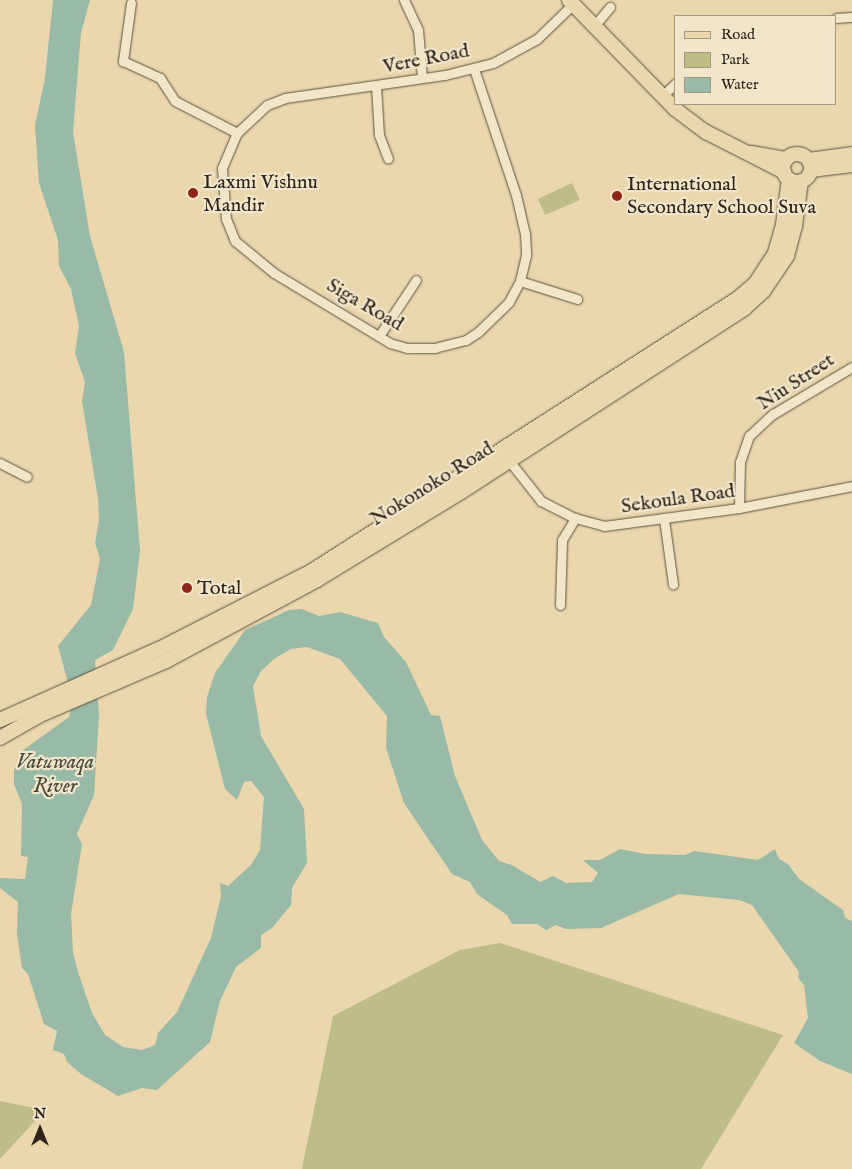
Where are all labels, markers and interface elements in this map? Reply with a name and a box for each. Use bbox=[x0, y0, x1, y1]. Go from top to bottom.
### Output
legend bbox=[674, 15, 837, 105]
text: Road bbox=[721, 25, 755, 44]
street label: Vere Road bbox=[381, 39, 471, 79]
text: Park bbox=[721, 50, 750, 69]
text: Water bbox=[721, 75, 758, 94]
place label: Laxmi Vishnu Mandir bbox=[203, 170, 318, 217]
place label: International Secondary School Suva bbox=[627, 173, 816, 220]
marker: Laxmi Vishnu Mandir bbox=[187, 187, 199, 199]
marker: International Secondary School Suva bbox=[611, 190, 623, 202]
street label: Siga Road bbox=[322, 273, 408, 337]
street label: Niu Street bbox=[753, 348, 839, 416]
street label: Nokonoko Road bbox=[366, 436, 498, 532]
street label: Sekoula Road bbox=[620, 479, 736, 519]
place label: Total bbox=[197, 576, 242, 600]
marker: Total bbox=[181, 582, 193, 594]
water label: Vatuwaqa River bbox=[16, 750, 94, 800]
north arrow bbox=[15, 1104, 65, 1154]
text: N bbox=[34, 1105, 46, 1123]

